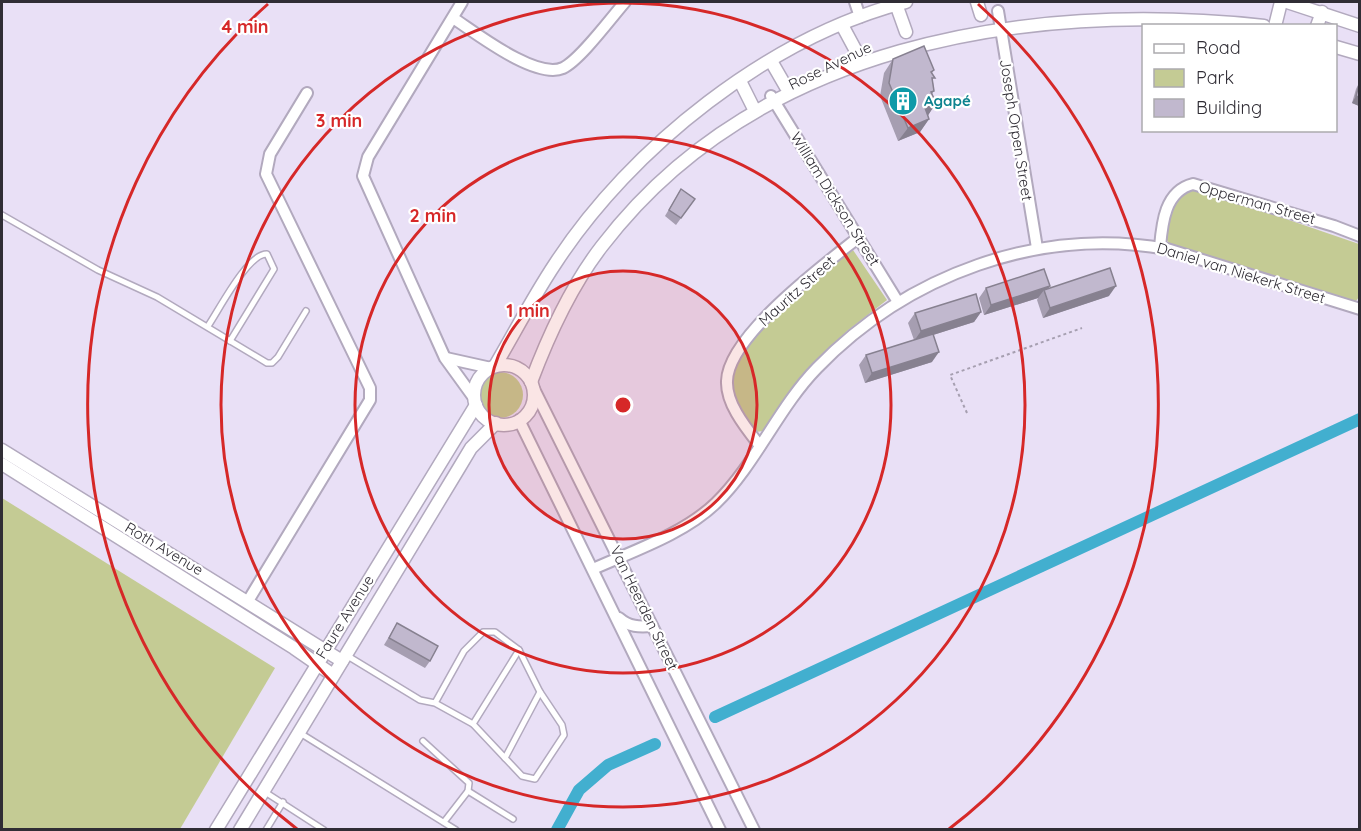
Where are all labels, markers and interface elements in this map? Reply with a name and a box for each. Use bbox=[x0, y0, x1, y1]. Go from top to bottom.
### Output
text: 4 min bbox=[221, 15, 269, 38]
legend bbox=[1142, 24, 1337, 132]
text: Road bbox=[1196, 36, 1241, 59]
street label: Rose Avenue bbox=[785, 37, 874, 94]
street label: Joseph Orpen Street bbox=[996, 58, 1037, 202]
text: Park bbox=[1196, 66, 1234, 89]
building icon: Agapé bbox=[887, 85, 919, 117]
place label: Agapé bbox=[924, 91, 971, 110]
text: Building bbox=[1196, 96, 1262, 119]
text: 3 min bbox=[316, 109, 362, 132]
street label: William Dickson Street bbox=[786, 128, 884, 269]
street label: Opperman Street bbox=[1197, 177, 1318, 228]
text: 2 min bbox=[410, 204, 456, 227]
street label: Daniel van Niekerk Street bbox=[1155, 238, 1328, 307]
street label: Mauritz Street bbox=[755, 251, 839, 330]
text: 1 min bbox=[506, 299, 550, 322]
centre of rings bbox=[613, 395, 633, 415]
street label: Roth Avenue bbox=[122, 518, 207, 579]
street label: Van Heerden Street bbox=[606, 542, 683, 673]
street label: Faure Avenue bbox=[311, 571, 378, 662]

